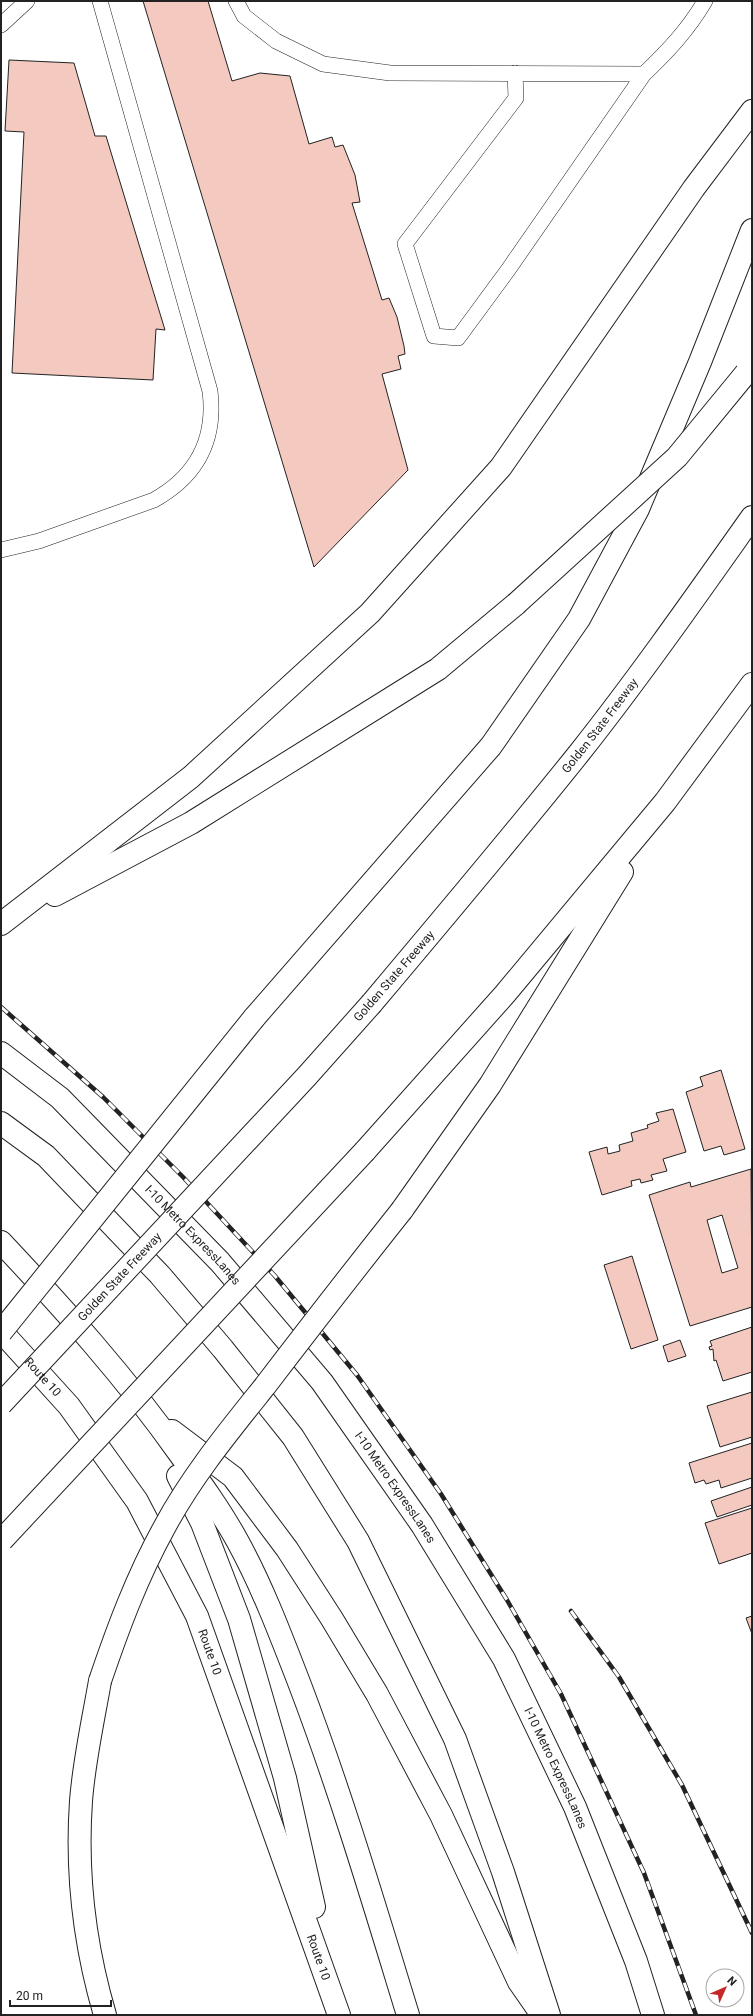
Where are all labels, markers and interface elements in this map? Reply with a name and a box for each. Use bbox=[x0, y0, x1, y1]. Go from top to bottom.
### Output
street label: Golden State Freeway bbox=[559, 675, 641, 776]
street label: Golden State Freeway bbox=[351, 927, 437, 1024]
street label: I-10 Metro ExpressLanes bbox=[142, 1182, 243, 1288]
street label: Golden State Freeway bbox=[75, 1229, 165, 1324]
street label: Route 10 bbox=[21, 1355, 64, 1399]
street label: I-10 Metro ExpressLanes bbox=[352, 1429, 438, 1546]
street label: Route 10 bbox=[195, 1627, 224, 1677]
street label: I-10 Metro ExpressLanes bbox=[521, 1705, 590, 1831]
street label: Route 10 bbox=[304, 1932, 333, 1982]
north arrow bbox=[705, 1968, 745, 2008]
text: N bbox=[724, 1974, 739, 1989]
scale bar bbox=[10, 1982, 111, 2008]
text: 20 m bbox=[16, 1989, 43, 2003]

